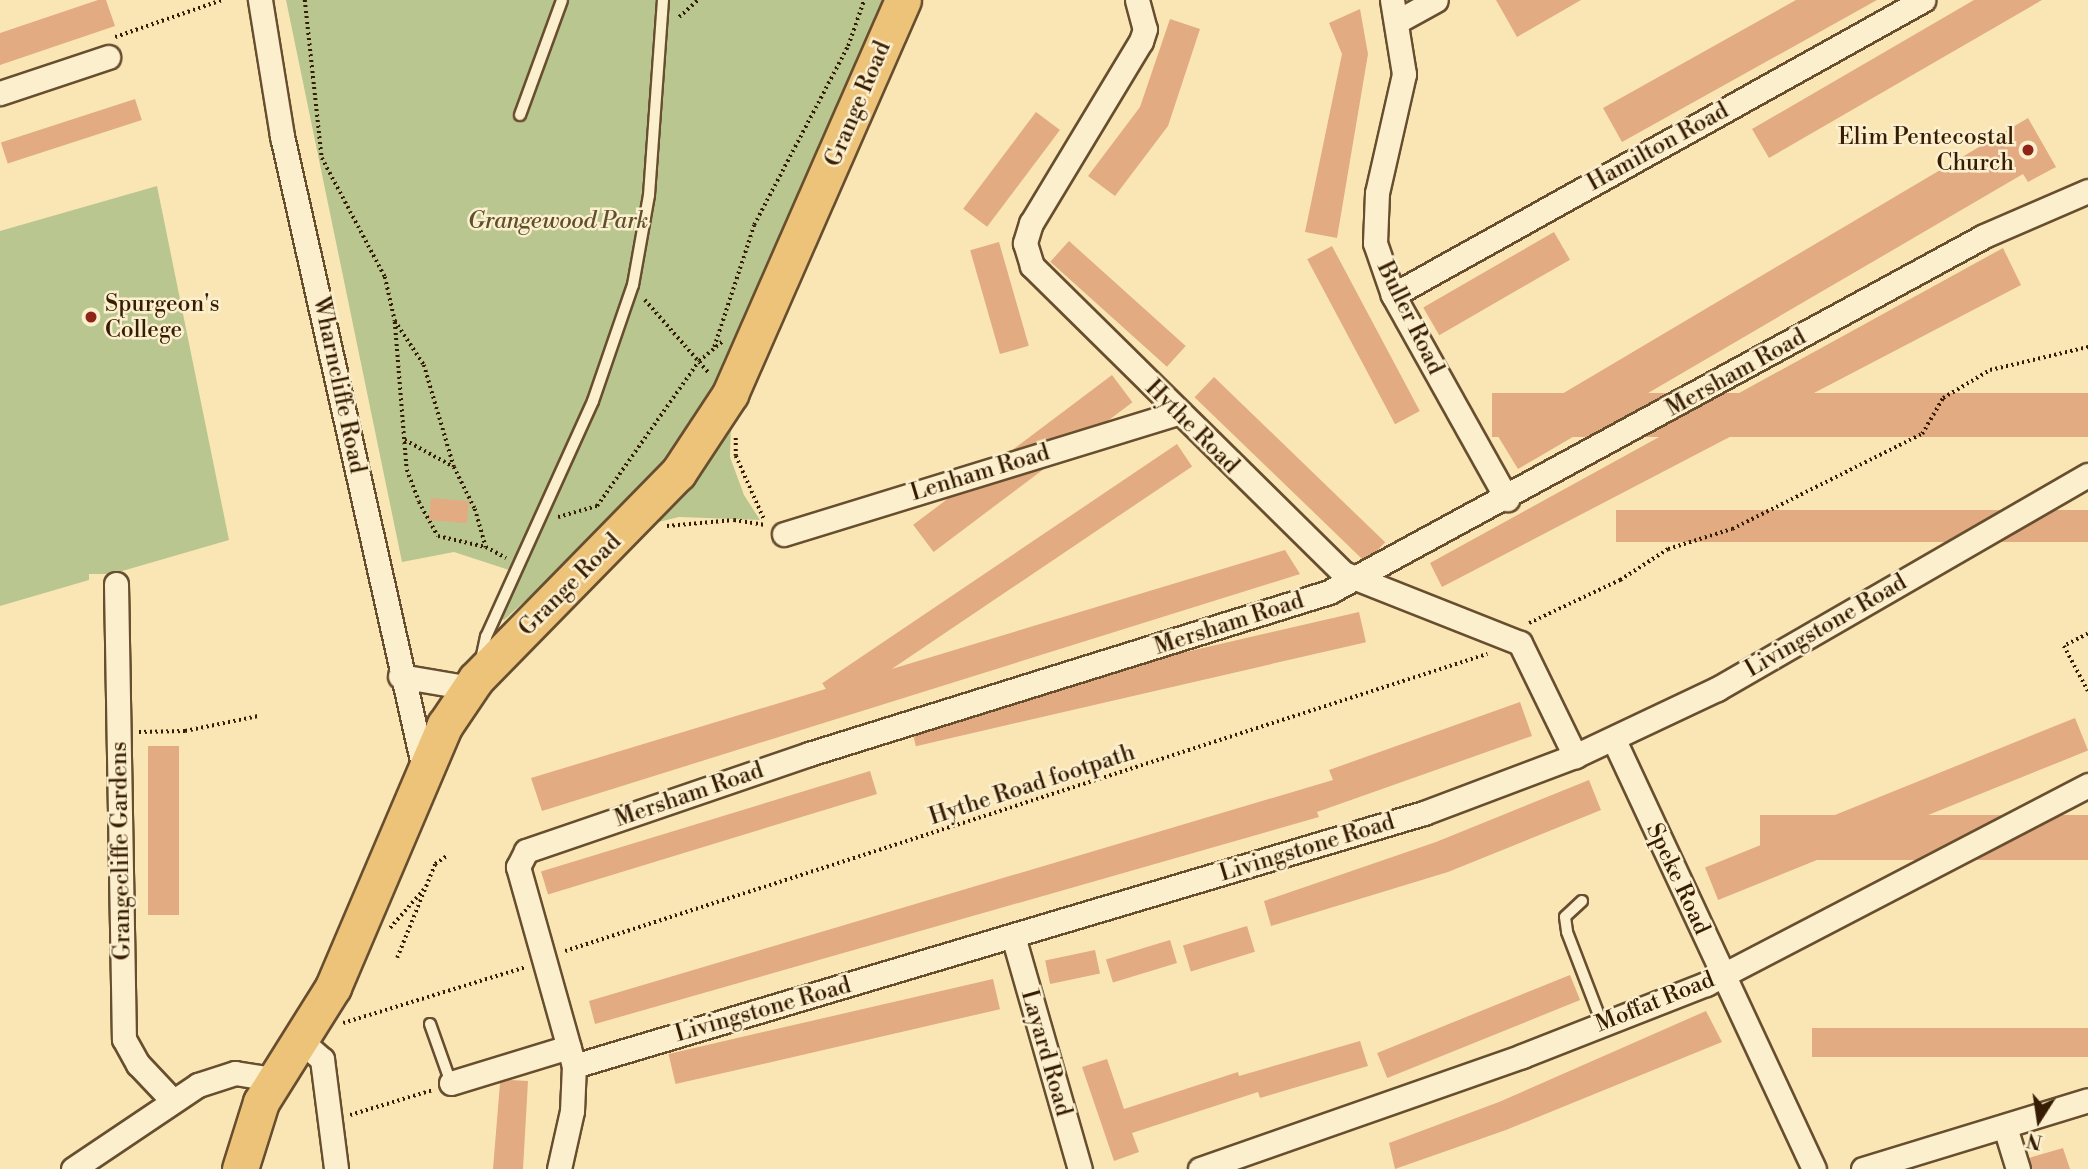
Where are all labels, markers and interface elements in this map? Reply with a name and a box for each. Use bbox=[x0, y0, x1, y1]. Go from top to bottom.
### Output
street label: Grange Road bbox=[819, 37, 897, 171]
street label: Hamilton Road bbox=[1583, 97, 1733, 197]
place label: Elim Pentecostal Church bbox=[1838, 123, 2014, 177]
marker: Elim Pentecostal Church bbox=[2020, 142, 2036, 158]
park label: Grangewood Park bbox=[468, 207, 648, 235]
street label: Buller Road bbox=[1371, 257, 1449, 379]
place label: Spurgeon's College bbox=[105, 290, 219, 344]
street label: Wharncliffe Road bbox=[307, 294, 371, 476]
marker: Spurgeon's College bbox=[83, 309, 99, 325]
street label: Mersham Road bbox=[1661, 323, 1811, 423]
street label: Hythe Road bbox=[1139, 374, 1245, 480]
street label: Lenham Road bbox=[907, 439, 1053, 507]
street label: Grange Road bbox=[513, 528, 627, 642]
street label: Livingstone Road bbox=[1740, 569, 1912, 683]
street label: Mersham Road bbox=[1151, 587, 1307, 661]
street label: Hythe Road footpath bbox=[926, 739, 1138, 831]
street label: Grangecliffe Gardens bbox=[105, 741, 137, 961]
street label: Mersham Road bbox=[611, 757, 767, 833]
street label: Livingstone Road bbox=[1216, 808, 1398, 888]
street label: Speke Road bbox=[1640, 819, 1716, 939]
street label: Moffat Road bbox=[1592, 966, 1718, 1038]
street label: Livingstone Road bbox=[672, 972, 854, 1048]
street label: Layard Road bbox=[1015, 987, 1077, 1119]
north arrow bbox=[2004, 1085, 2074, 1155]
text: N bbox=[2025, 1127, 2044, 1154]

